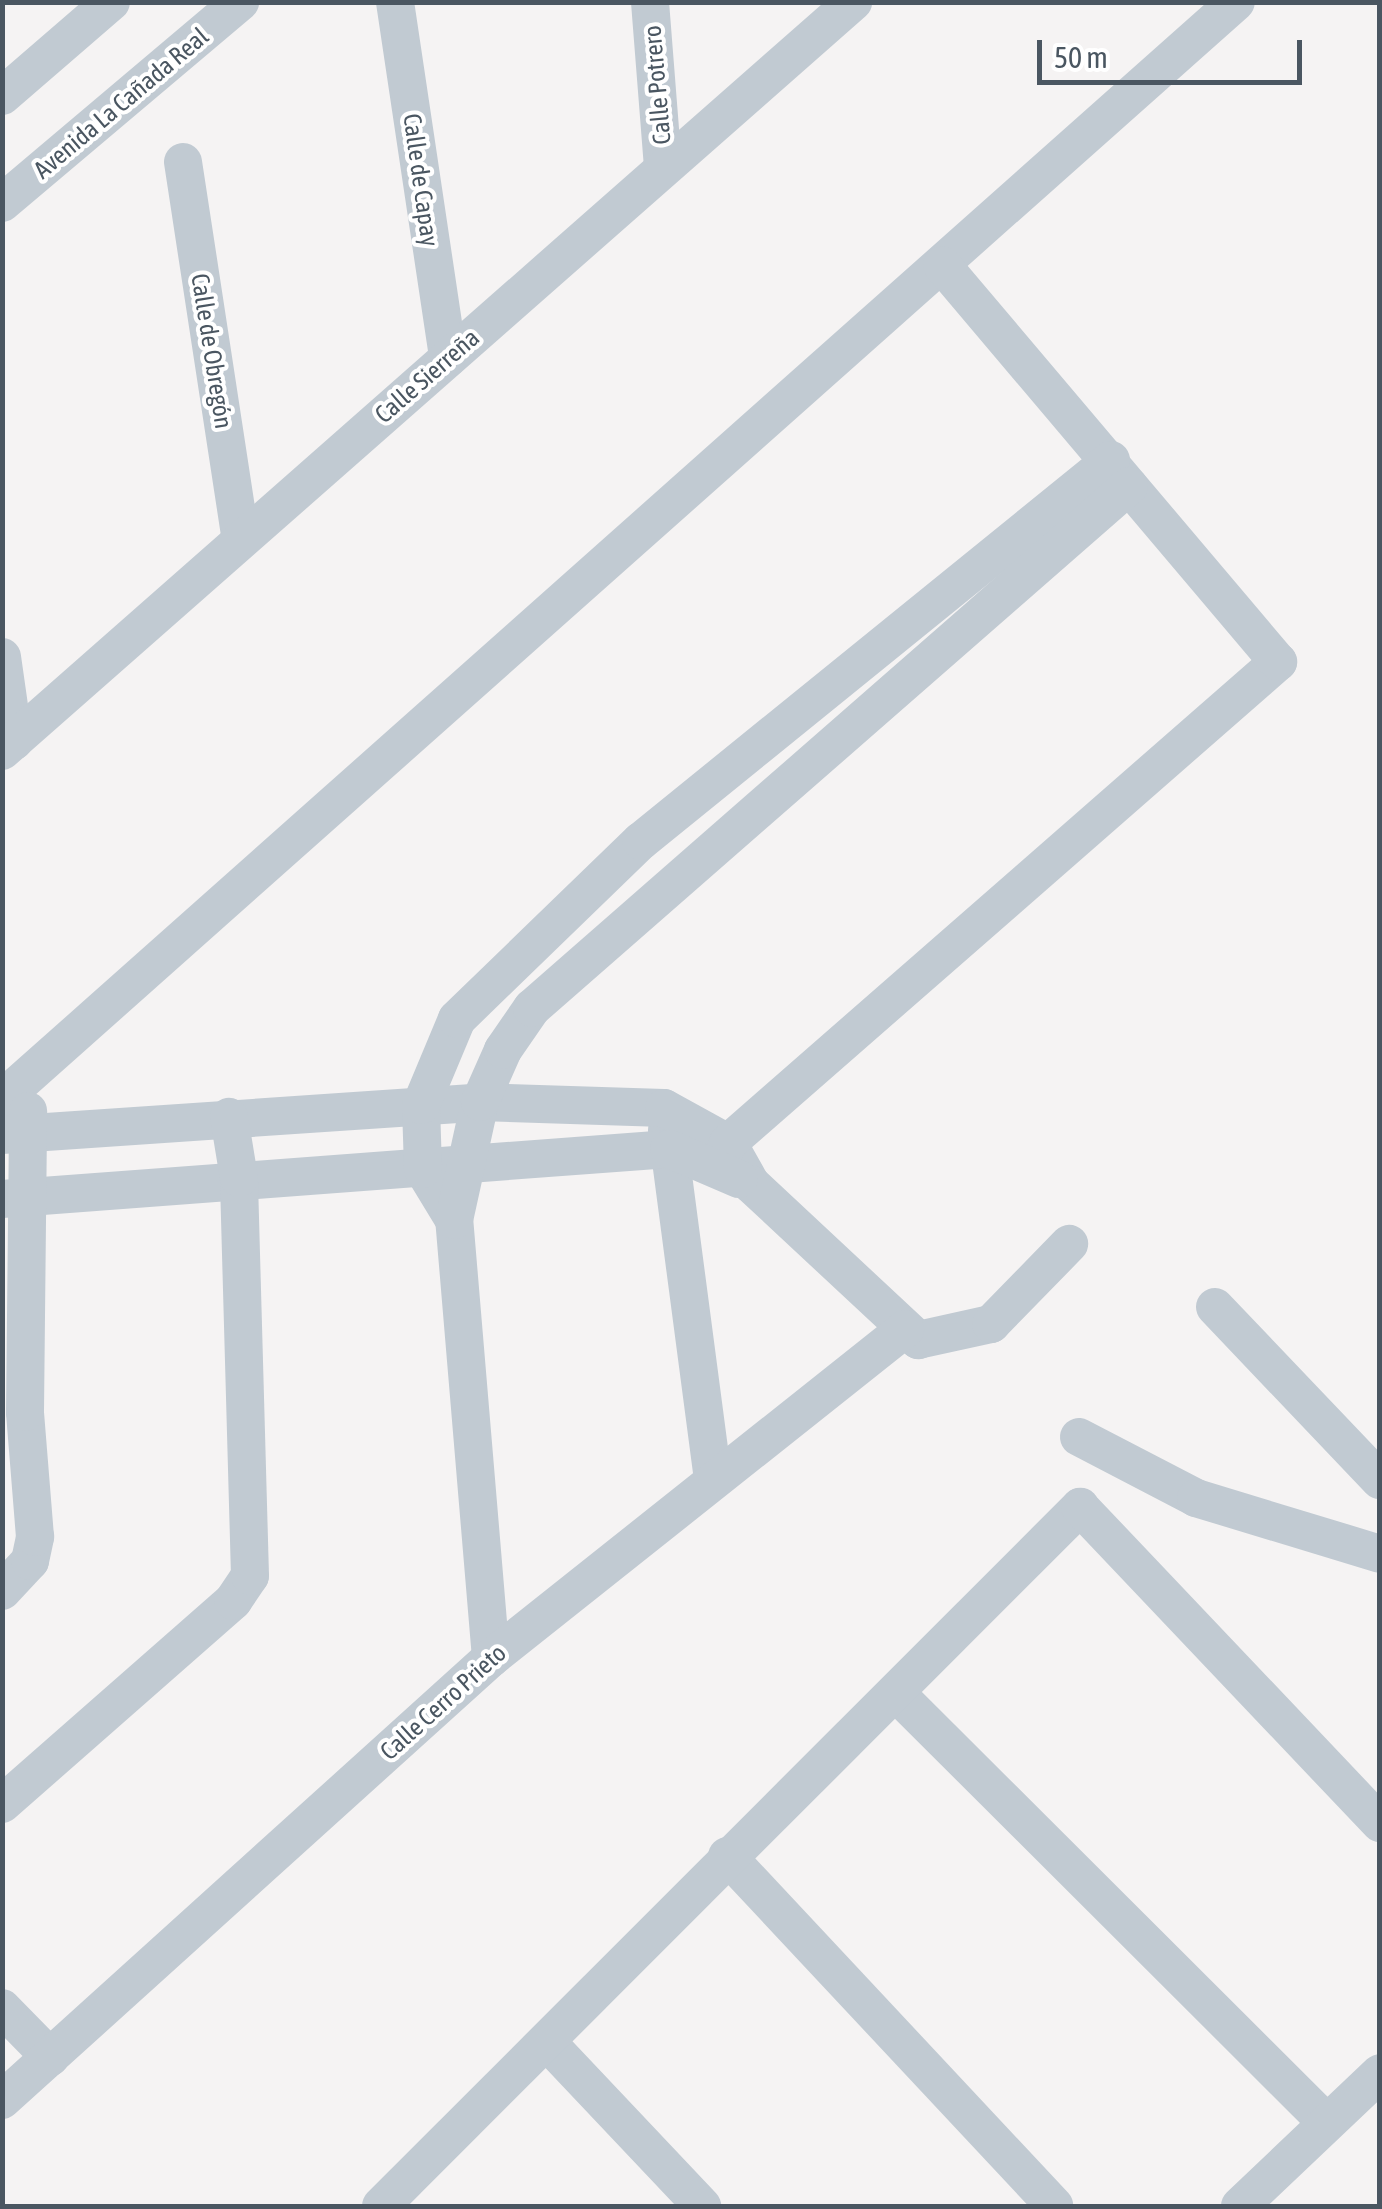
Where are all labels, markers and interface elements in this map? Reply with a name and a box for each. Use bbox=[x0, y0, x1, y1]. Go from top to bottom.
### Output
scale bar bbox=[1042, 20, 1307, 82]
street label: Avenida La Cañada Real bbox=[28, 21, 214, 185]
street label: Calle Potrero bbox=[637, 24, 677, 146]
text: 50 m bbox=[1054, 40, 1108, 74]
street label: Calle de Capay bbox=[397, 112, 445, 248]
street label: Calle de Obregón bbox=[185, 271, 239, 431]
street label: Calle Sierreña bbox=[369, 323, 485, 429]
street label: Calle Cerro Prieto bbox=[374, 1638, 512, 1766]

